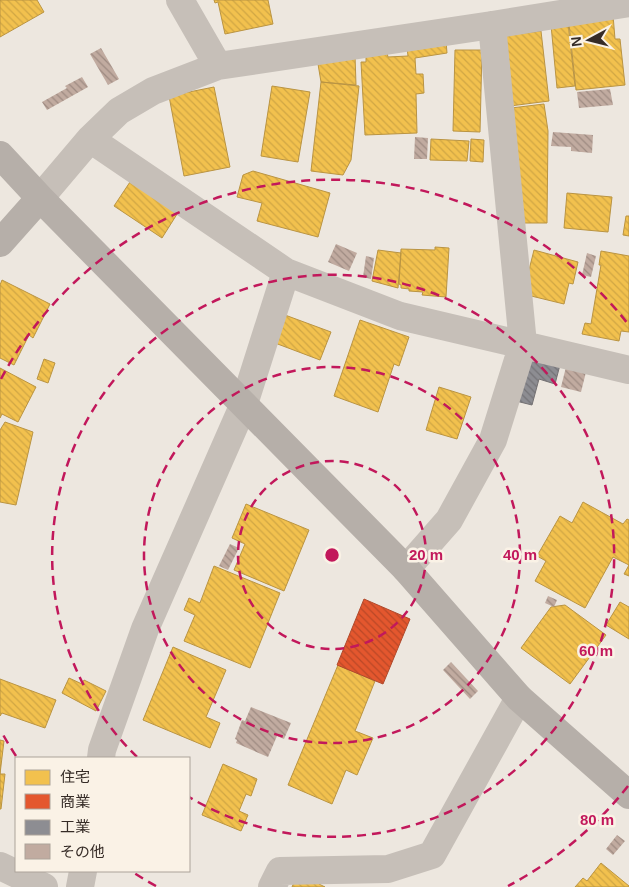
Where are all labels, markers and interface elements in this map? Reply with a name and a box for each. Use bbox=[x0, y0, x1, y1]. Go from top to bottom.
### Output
north arrow bbox=[564, 15, 614, 65]
text: N bbox=[568, 36, 585, 48]
centre of rings bbox=[323, 546, 341, 564]
text: 20 m bbox=[409, 546, 443, 563]
text: 40 m bbox=[503, 546, 537, 563]
text: 60 m bbox=[579, 642, 613, 659]
legend bbox=[15, 757, 190, 872]
text: 住宅 bbox=[60, 768, 90, 785]
text: 商業 bbox=[60, 793, 90, 810]
text: 80 m bbox=[580, 811, 614, 828]
text: 工業 bbox=[60, 818, 90, 835]
text: その他 bbox=[60, 843, 105, 860]

